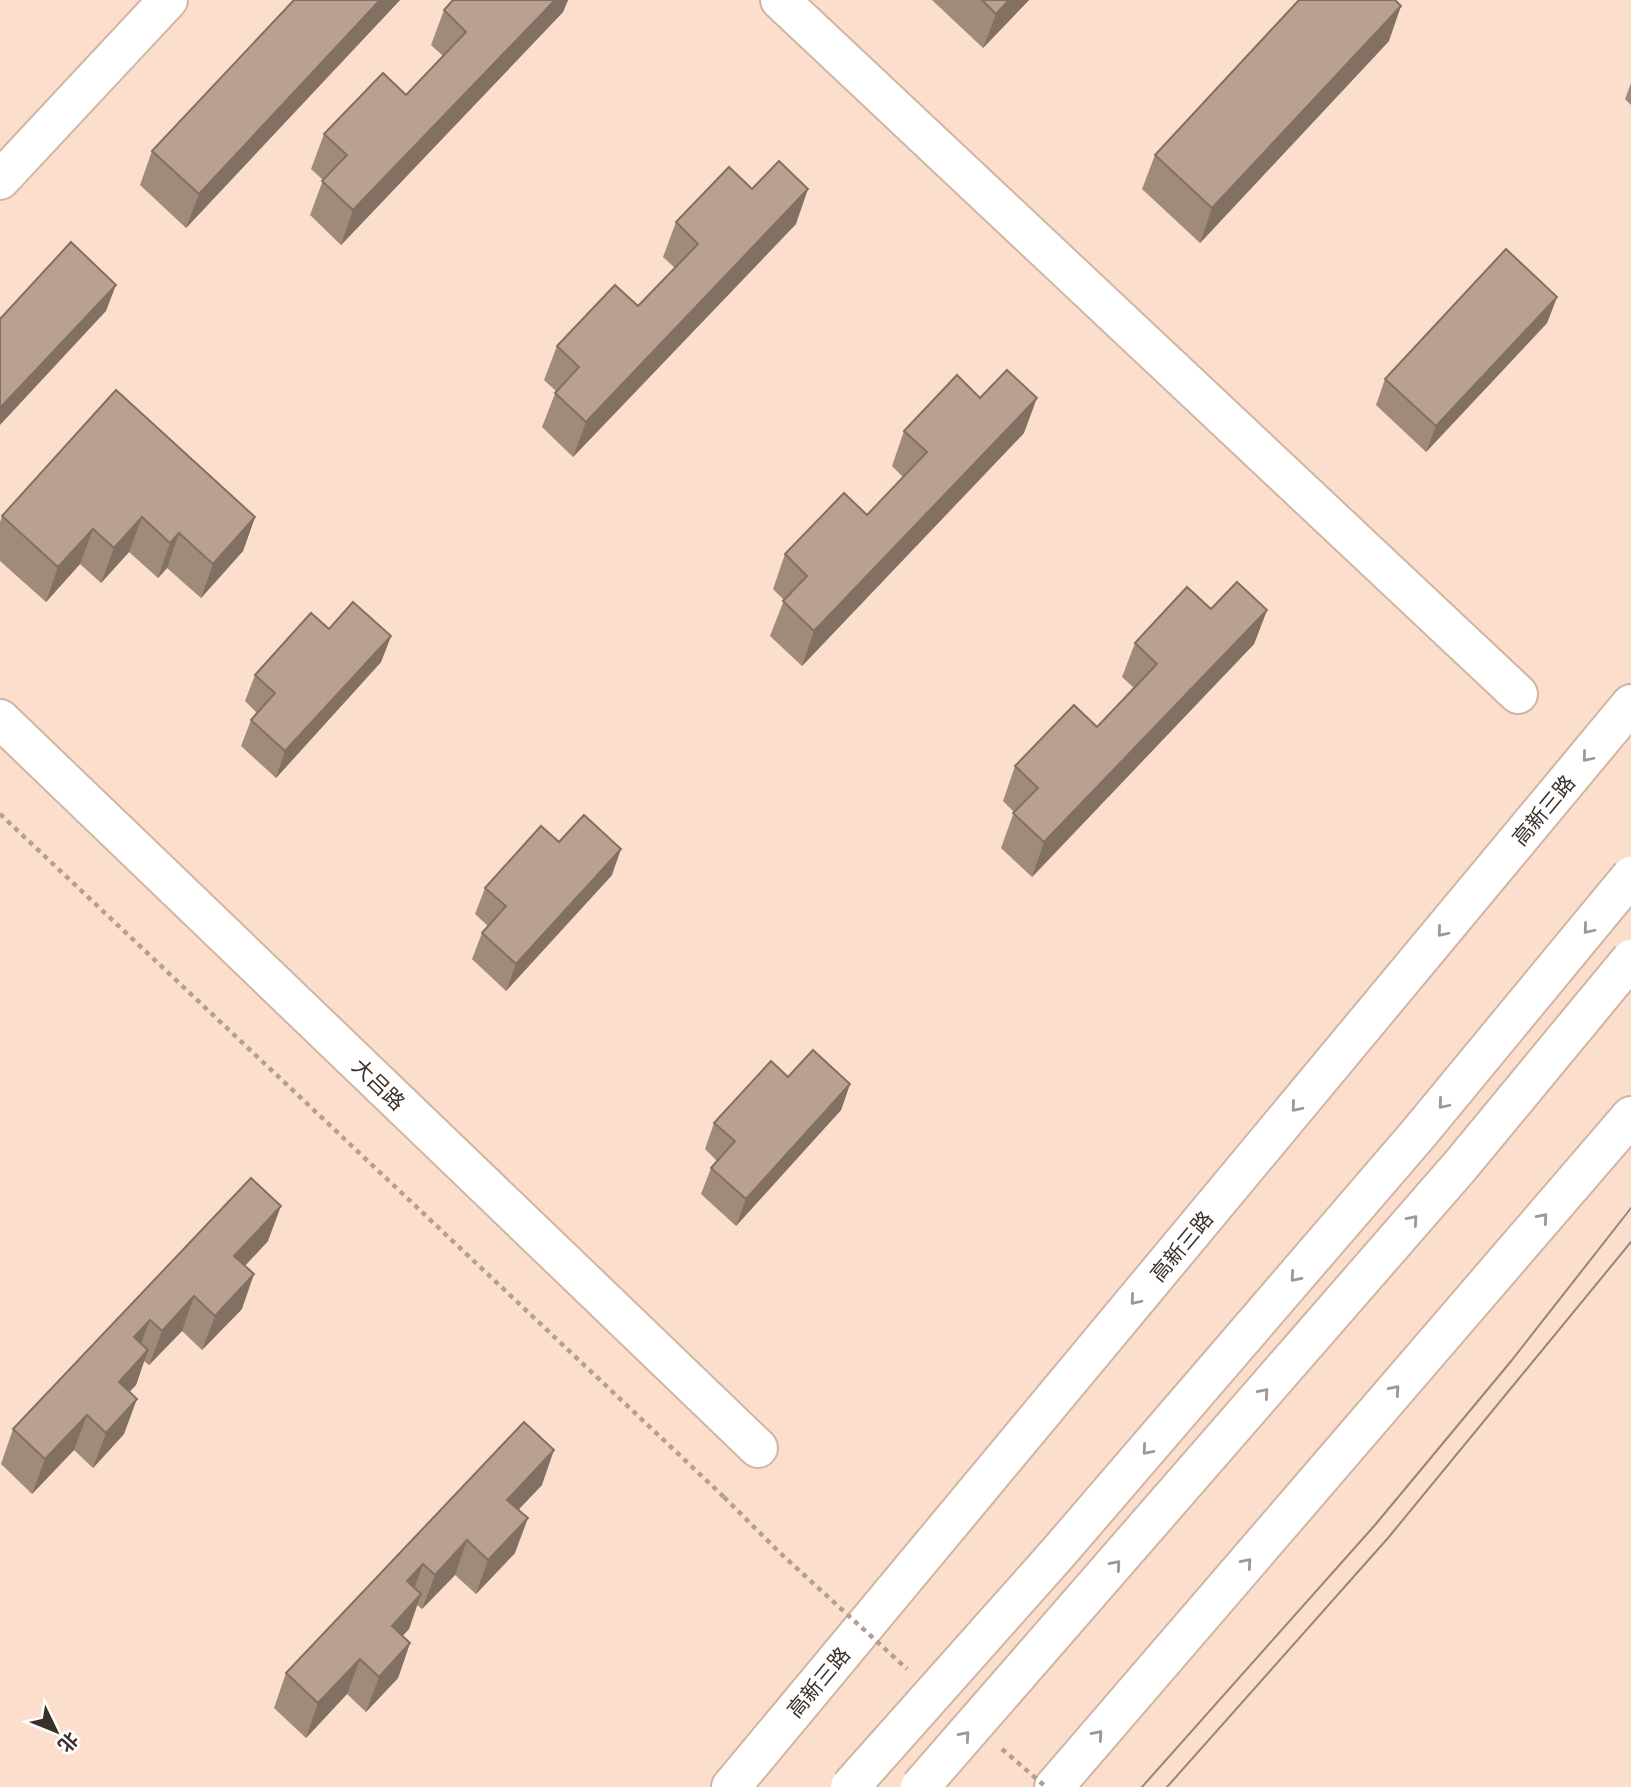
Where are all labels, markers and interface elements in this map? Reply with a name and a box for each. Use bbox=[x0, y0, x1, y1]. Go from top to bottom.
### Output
one-way arrow bbox=[1583, 749, 1596, 761]
street label: 高新三路 bbox=[1504, 768, 1582, 852]
one-way arrow bbox=[1583, 921, 1596, 934]
one-way arrow bbox=[1438, 923, 1450, 936]
street label: 大吕路 bbox=[345, 1051, 413, 1117]
one-way arrow bbox=[1439, 1096, 1451, 1109]
one-way arrow bbox=[1292, 1099, 1305, 1111]
street label: 高新三路 bbox=[1142, 1204, 1220, 1288]
one-way arrow bbox=[1535, 1213, 1547, 1226]
one-way arrow bbox=[1405, 1216, 1417, 1229]
one-way arrow bbox=[1291, 1269, 1303, 1282]
one-way arrow bbox=[1131, 1293, 1144, 1305]
one-way arrow bbox=[1387, 1386, 1399, 1399]
one-way arrow bbox=[1256, 1388, 1268, 1401]
one-way arrow bbox=[1143, 1442, 1155, 1455]
one-way arrow bbox=[1239, 1558, 1251, 1571]
one-way arrow bbox=[1108, 1560, 1120, 1573]
street label: 高新三路 bbox=[779, 1640, 857, 1724]
north arrow bbox=[21, 1696, 91, 1766]
text: 北 bbox=[52, 1726, 86, 1760]
one-way arrow bbox=[957, 1731, 970, 1744]
one-way arrow bbox=[1090, 1731, 1102, 1744]

